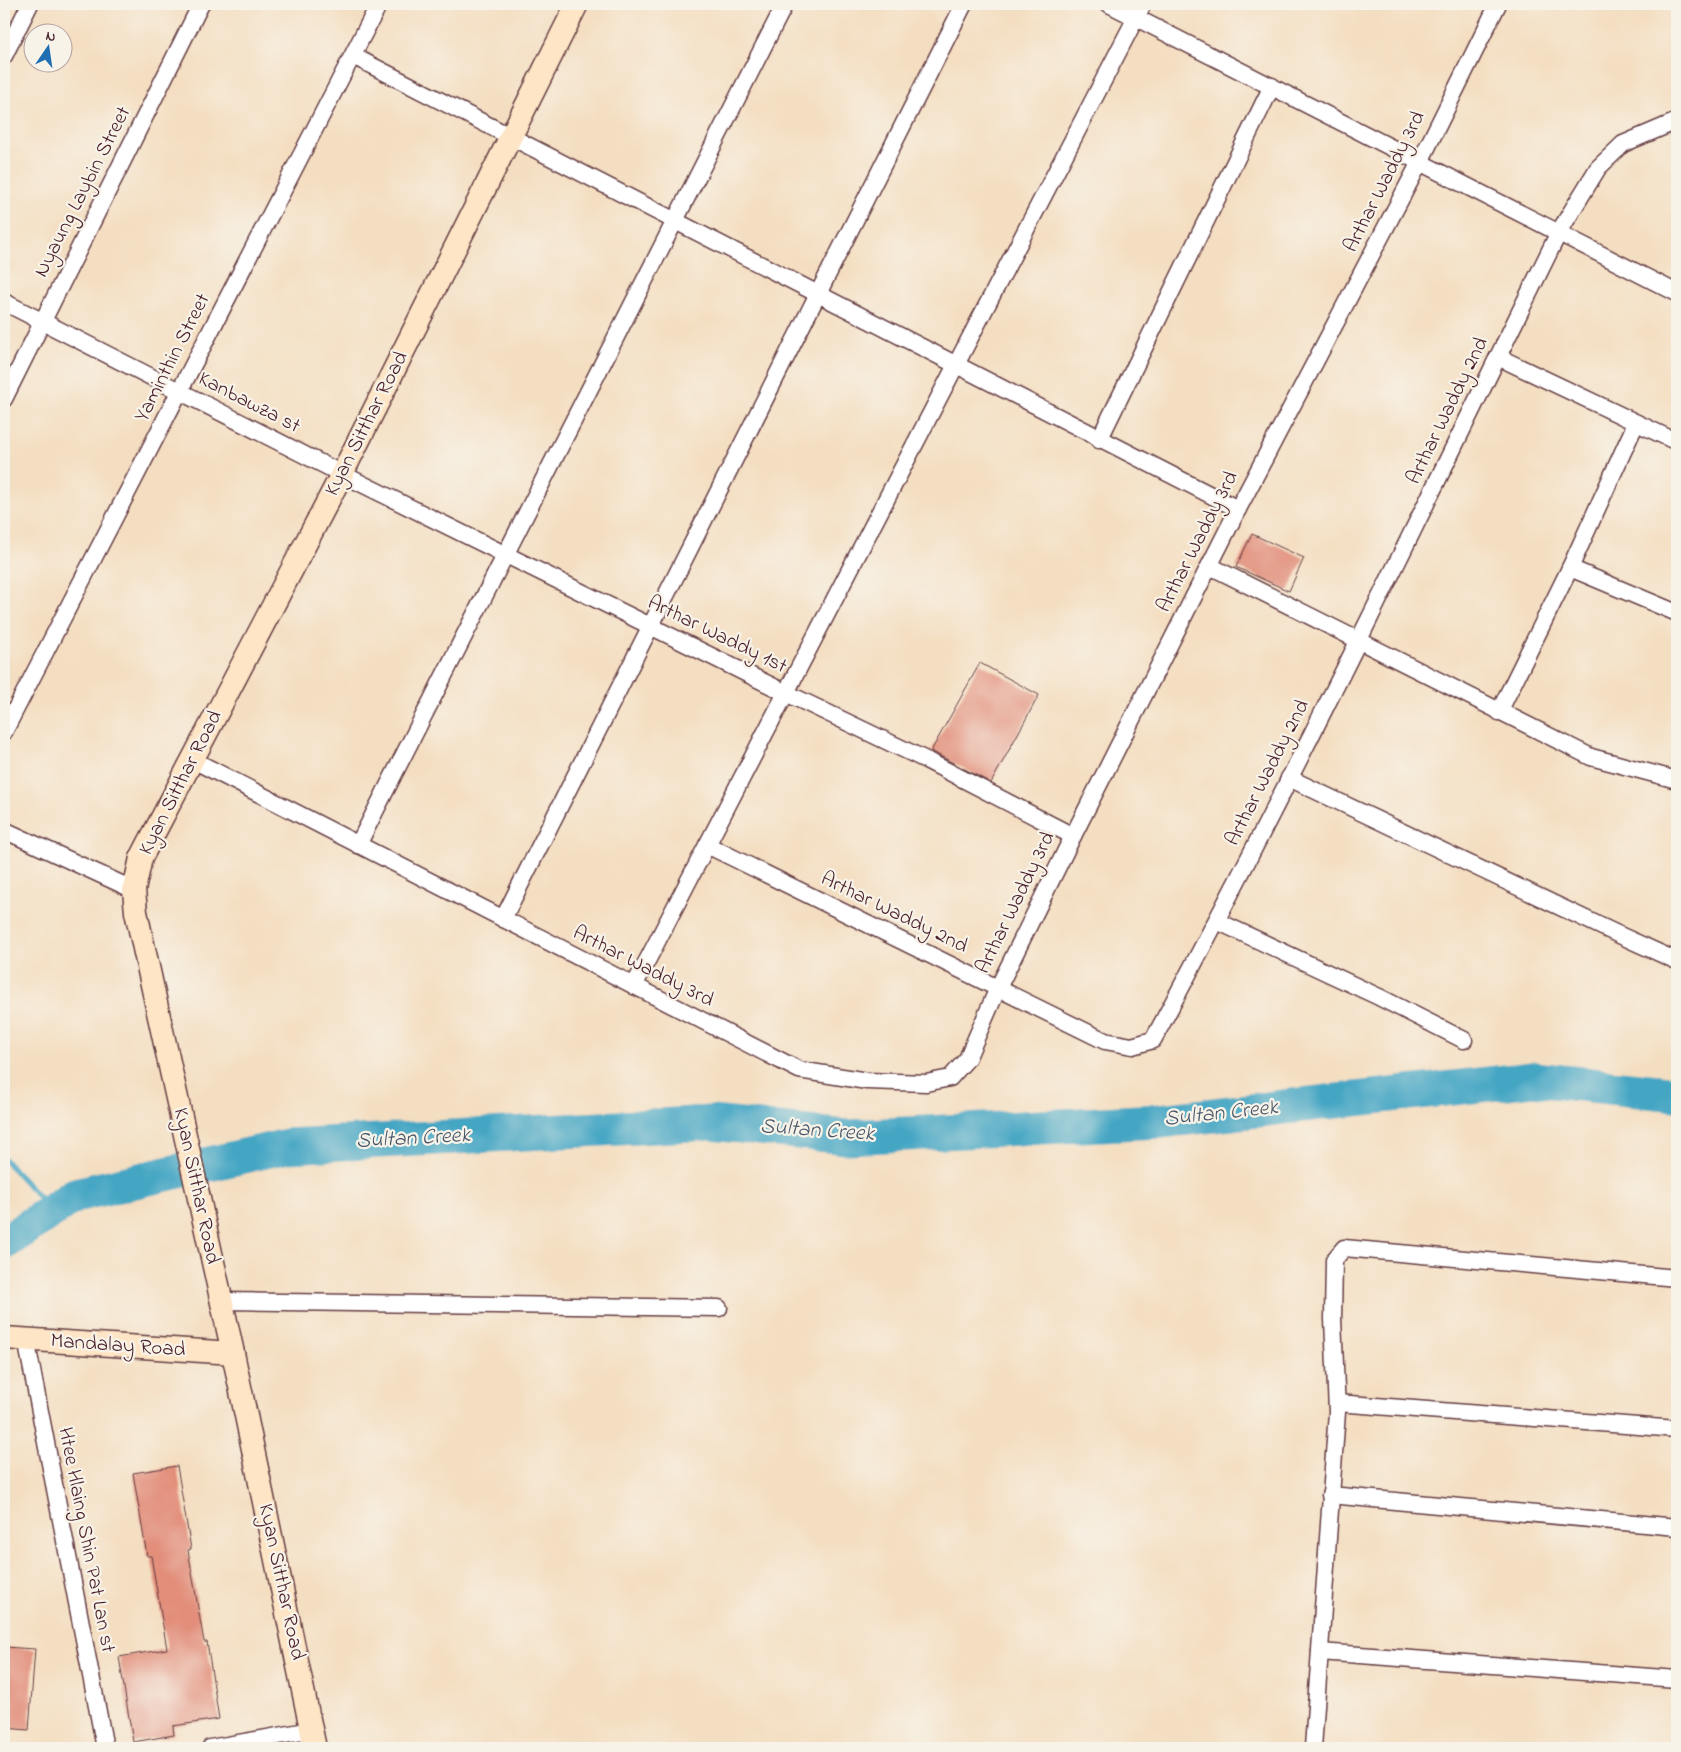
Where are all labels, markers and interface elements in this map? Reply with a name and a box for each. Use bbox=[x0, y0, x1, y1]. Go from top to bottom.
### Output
north arrow bbox=[22, 22, 72, 72]
text: N bbox=[44, 26, 58, 48]
street label: Nyaung Laybin Street bbox=[27, 101, 141, 284]
street label: Arthar Waddy 3rd bbox=[1337, 106, 1435, 259]
street label: Yaminthin Street bbox=[128, 288, 218, 428]
street label: Arthar Waddy 2nd bbox=[1399, 332, 1499, 491]
street label: Kyan Sitthar Road bbox=[318, 346, 418, 503]
street label: Kanbawza st bbox=[193, 364, 305, 442]
street label: Arthar Waddy 3rd bbox=[1150, 466, 1248, 619]
street label: Arthar Waddy 1st bbox=[641, 588, 792, 684]
street label: Arthar Waddy 2nd bbox=[1218, 695, 1320, 852]
street label: Kyan Sitthar Road bbox=[132, 705, 232, 862]
street label: Arthar Waddy 3rd bbox=[969, 827, 1065, 980]
street label: Arthar Waddy 2nd bbox=[814, 864, 973, 964]
street label: Arthar Waddy 3rd bbox=[566, 919, 719, 1017]
water label: Sultan Creek bbox=[1163, 1092, 1281, 1136]
street label: Kyan Sitthar Road bbox=[163, 1105, 227, 1267]
water label: Sultan Creek bbox=[759, 1111, 876, 1151]
water label: Sultan Creek bbox=[355, 1120, 472, 1158]
street label: Mandalay Road bbox=[49, 1326, 187, 1368]
street label: Htee Hlaing Shin Pat Lan st bbox=[47, 1425, 123, 1656]
street label: Kyan Sitthar Road bbox=[248, 1501, 312, 1663]

